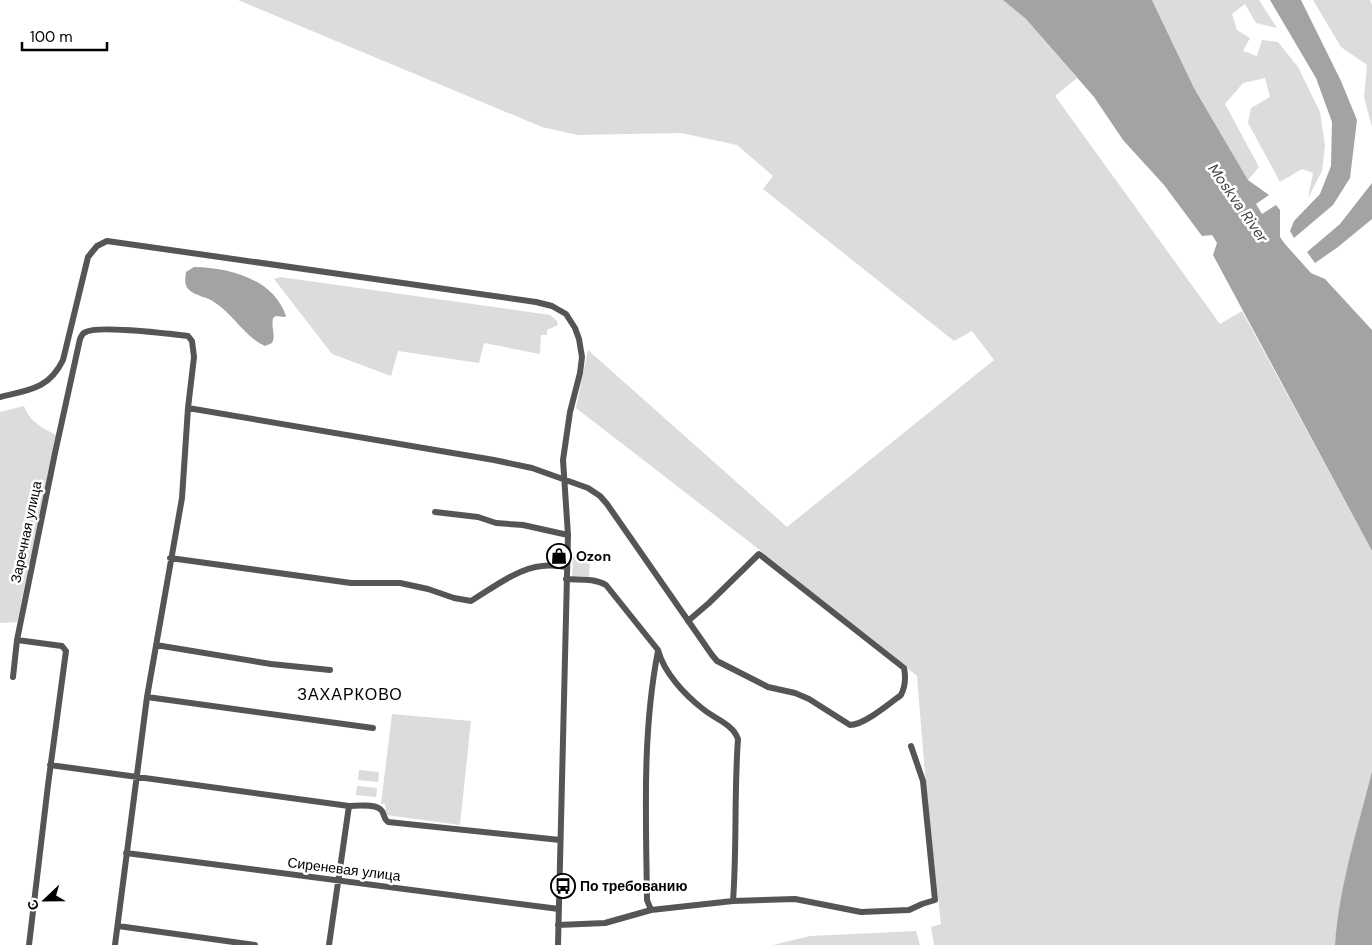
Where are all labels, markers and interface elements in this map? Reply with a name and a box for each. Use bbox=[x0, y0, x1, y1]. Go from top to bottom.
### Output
scale bar bbox=[22, 20, 108, 52]
text: 100 m bbox=[30, 27, 73, 47]
water label: Moskva River bbox=[1203, 160, 1273, 247]
street label: Заречная улица bbox=[6, 479, 46, 585]
shop icon: Ozon bbox=[546, 543, 572, 569]
place label: Ozon bbox=[576, 547, 611, 565]
district label: ЗАХАРКОВО bbox=[297, 684, 403, 705]
street label: Сиреневая улица bbox=[286, 853, 402, 885]
bus stop icon: По требованию bbox=[550, 873, 576, 899]
north arrow bbox=[20, 875, 70, 925]
place label: По требованию bbox=[580, 877, 687, 895]
text: С bbox=[23, 897, 43, 913]

